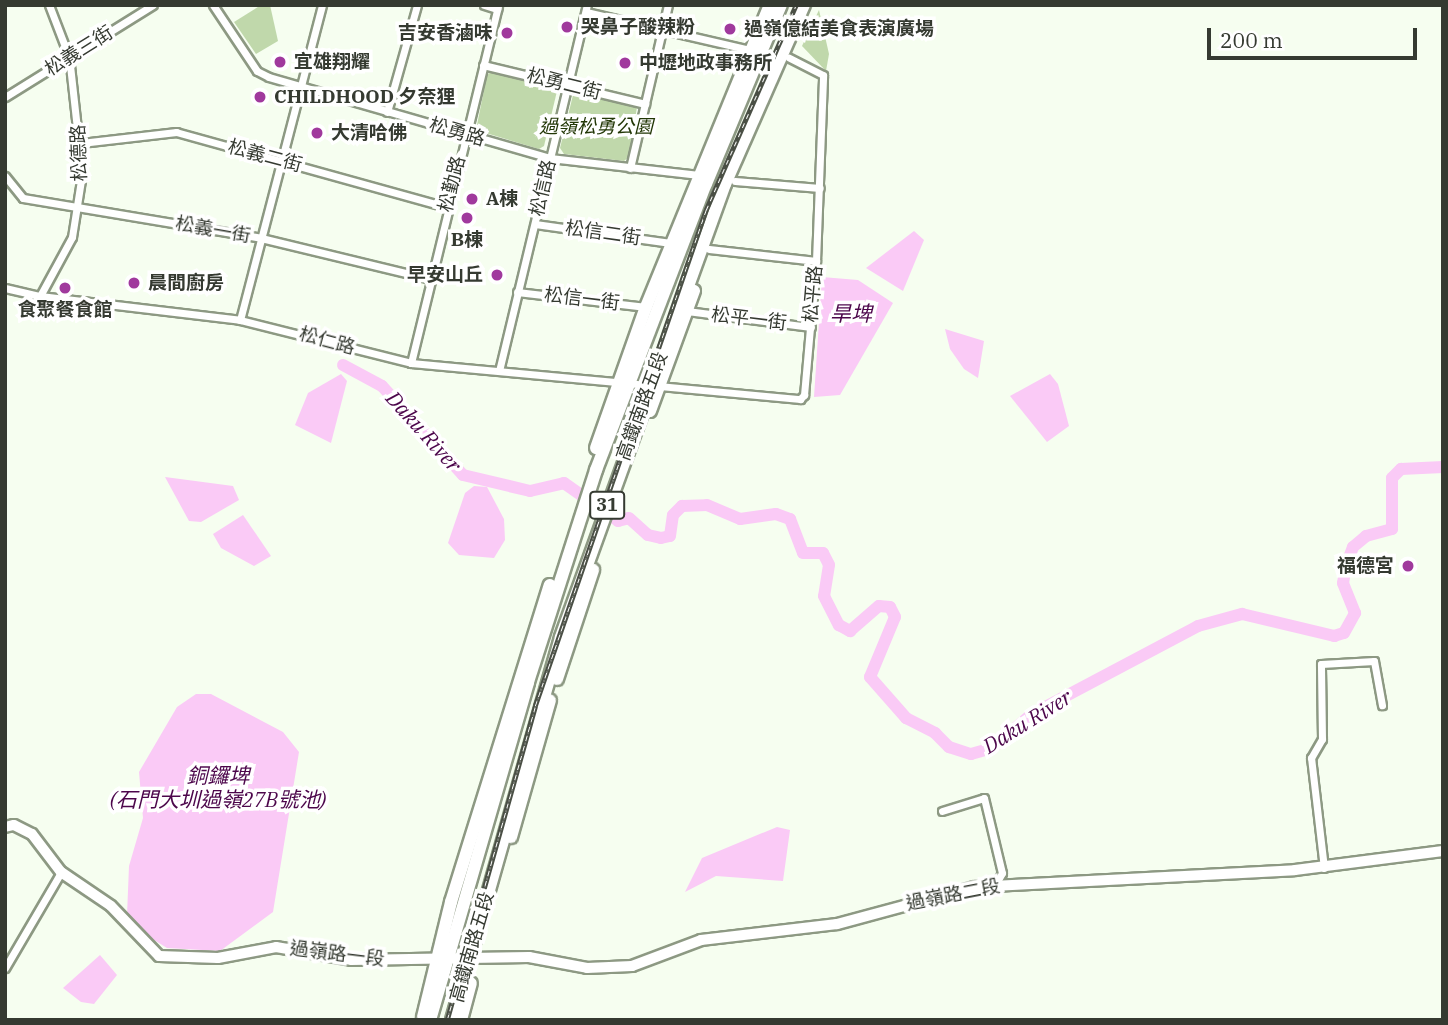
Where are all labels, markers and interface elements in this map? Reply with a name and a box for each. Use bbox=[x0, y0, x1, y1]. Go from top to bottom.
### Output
scale bar bbox=[1210, 14, 1420, 58]
place label: 哭鼻子酸辣粉 bbox=[581, 16, 695, 38]
place label: 過嶺億結美食表演廣場 bbox=[744, 18, 934, 40]
marker: 哭鼻子酸辣粉 bbox=[559, 19, 575, 35]
street label: 松義三街 bbox=[41, 21, 117, 81]
marker: 過嶺億結美食表演廣場 bbox=[722, 21, 738, 37]
place label: 吉安香滷味 bbox=[398, 22, 493, 44]
marker: 吉安香滷味 bbox=[499, 25, 515, 41]
text: 200 m bbox=[1220, 26, 1283, 54]
place label: 宜雄翔耀 bbox=[294, 51, 370, 73]
place label: 中壢地政事務所 bbox=[639, 52, 772, 74]
marker: 宜雄翔耀 bbox=[272, 54, 288, 70]
marker: 中壢地政事務所 bbox=[617, 55, 633, 71]
street label: 松勇二街 bbox=[524, 64, 604, 104]
place label: CHILDHOOD 夕奈狸 bbox=[274, 86, 456, 108]
marker: CHILDHOOD 夕奈狸 bbox=[252, 89, 268, 105]
street label: 松勇路 bbox=[426, 113, 488, 151]
park label: 過嶺松勇公園 bbox=[539, 116, 653, 138]
place label: 大清哈佛 bbox=[331, 122, 407, 144]
street label: 松德路 bbox=[67, 124, 91, 182]
marker: 大清哈佛 bbox=[309, 125, 325, 141]
street label: 松義二街 bbox=[225, 135, 305, 177]
street label: 松勤路 bbox=[434, 154, 470, 214]
street label: 松信路 bbox=[525, 158, 561, 218]
place label: A棟 bbox=[486, 188, 518, 210]
marker: A棟 bbox=[464, 191, 480, 207]
marker: B棟 bbox=[459, 210, 475, 226]
street label: 松義一街 bbox=[174, 212, 252, 248]
street label: 松信二街 bbox=[564, 216, 642, 250]
place label: B棟 bbox=[451, 229, 483, 251]
place label: 早安山丘 bbox=[407, 264, 483, 286]
street label: 松平路 bbox=[799, 265, 827, 323]
marker: 早安山丘 bbox=[489, 267, 505, 283]
place label: 晨間廚房 bbox=[148, 272, 224, 294]
marker: 晨間廚房 bbox=[126, 275, 142, 291]
marker: 食聚餐食館 bbox=[57, 280, 73, 296]
street label: 松信一街 bbox=[543, 283, 621, 315]
place label: 食聚餐食館 bbox=[18, 299, 112, 321]
water label: 旱埤 bbox=[830, 300, 872, 326]
street label: 松平一街 bbox=[710, 303, 788, 335]
street label: 松仁路 bbox=[297, 323, 357, 359]
street label: 高鐵南路五段 bbox=[612, 349, 672, 463]
water label: Daku River bbox=[381, 385, 467, 477]
road number: 31 bbox=[588, 490, 626, 520]
place label: 福德宮 bbox=[1337, 555, 1394, 577]
marker: 福德宮 bbox=[1400, 558, 1416, 574]
water label: Daku River bbox=[978, 684, 1076, 758]
water label: 銅鑼埤 (石門大圳過嶺27B號池) bbox=[110, 762, 326, 812]
street label: 過嶺路二段 bbox=[904, 875, 1002, 915]
street label: 高鐵南路五段 bbox=[445, 889, 499, 1005]
street label: 過嶺路一段 bbox=[288, 937, 386, 971]

